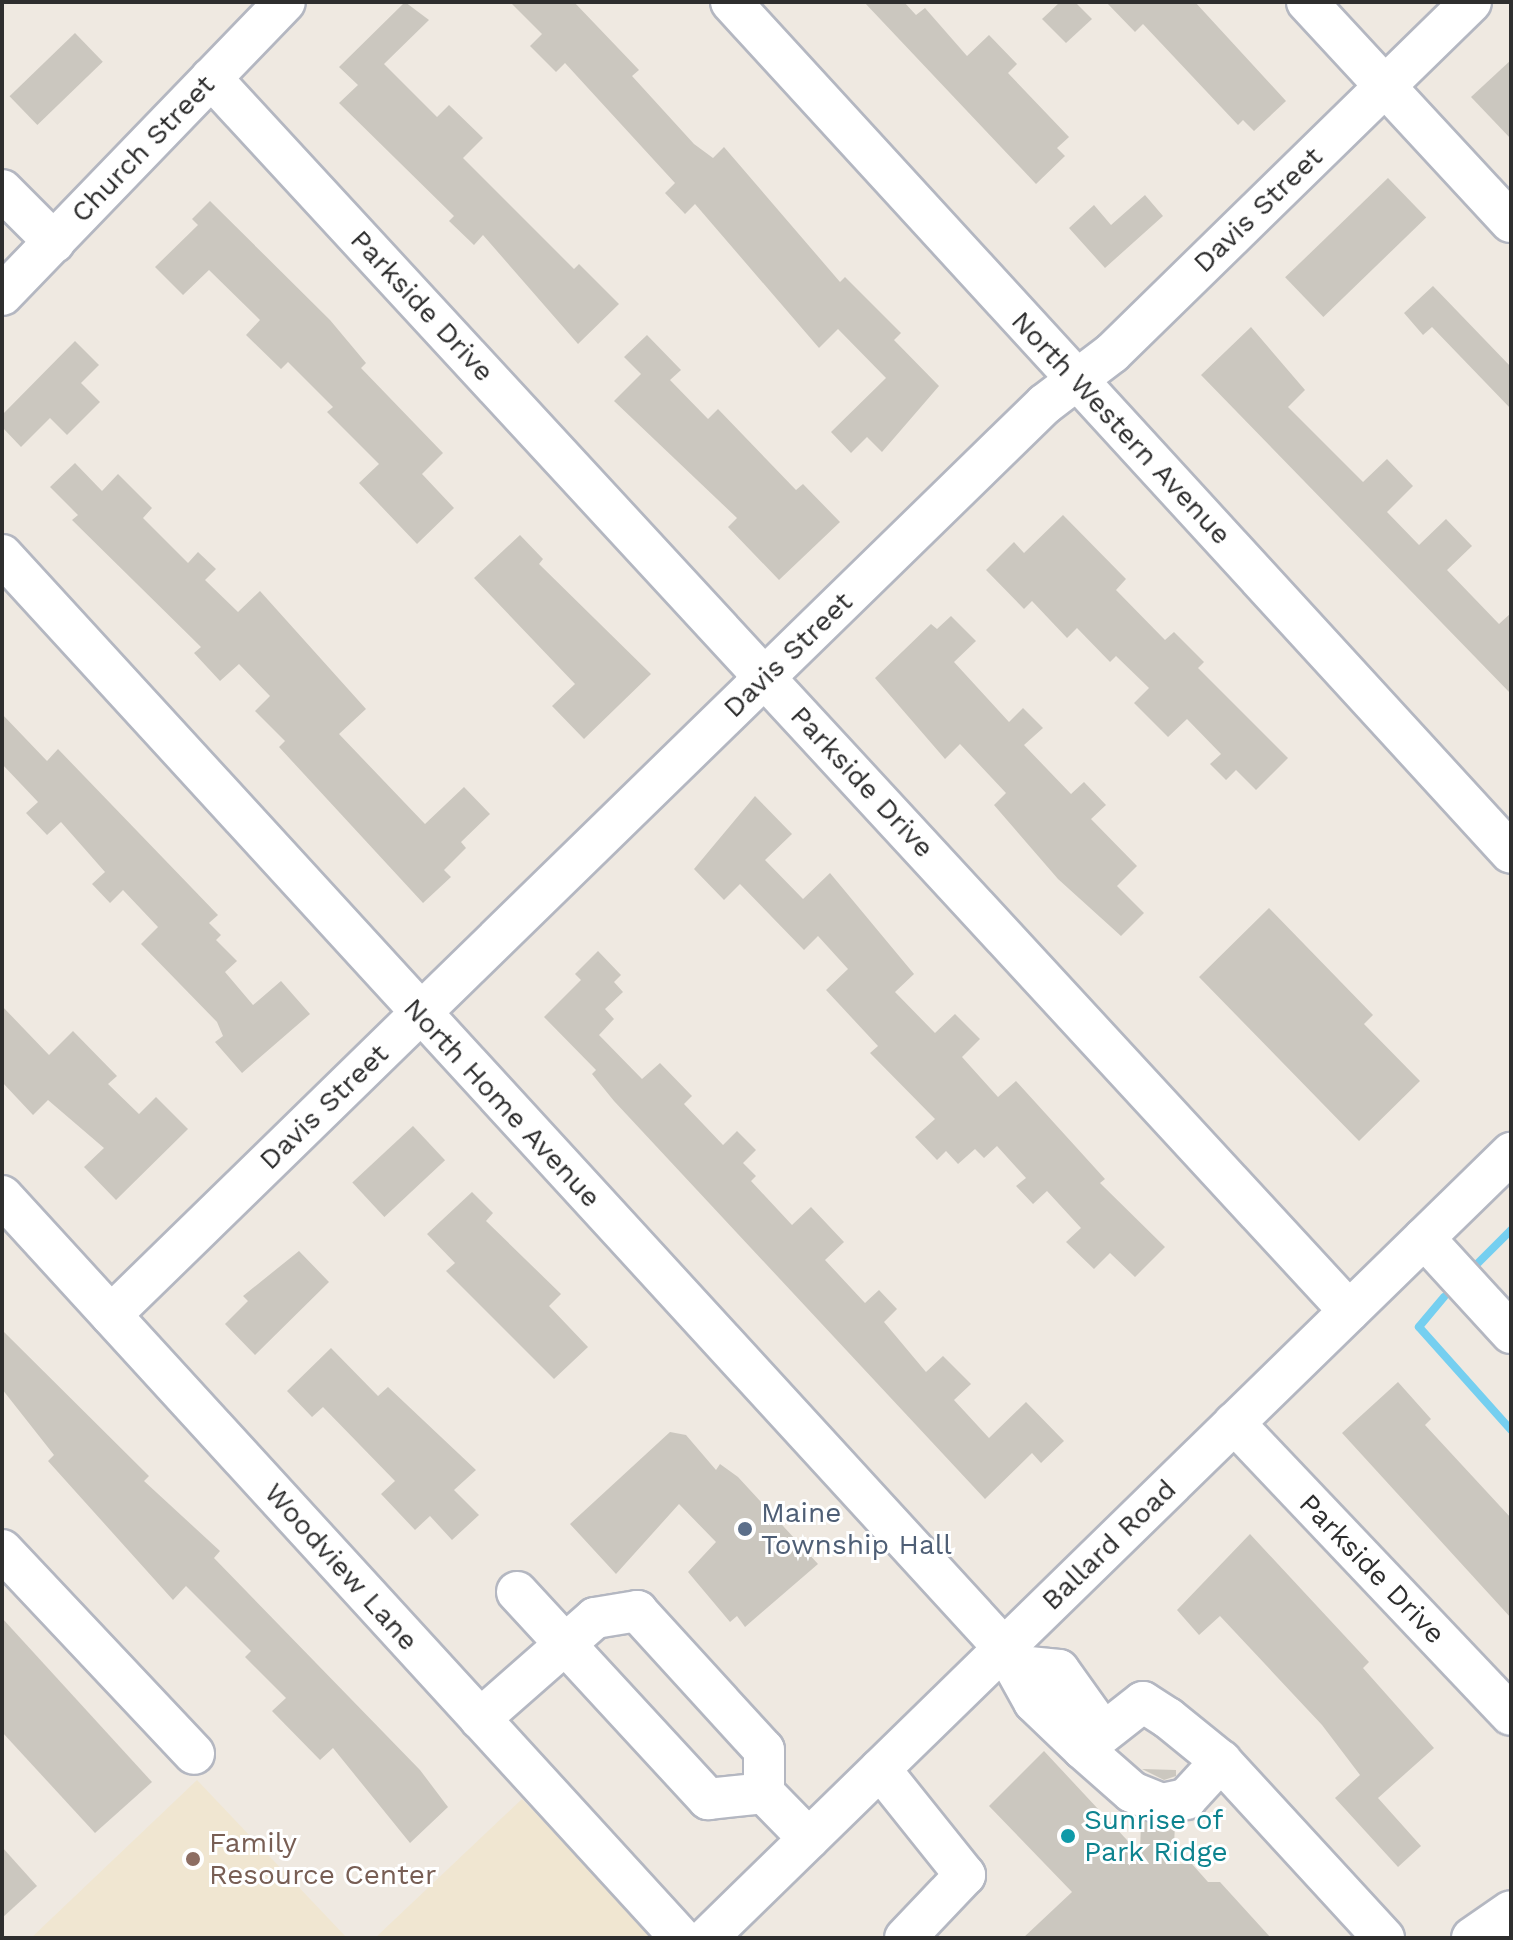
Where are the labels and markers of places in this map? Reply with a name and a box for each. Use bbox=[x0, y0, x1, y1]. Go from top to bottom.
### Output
place label: Maine Township Hall bbox=[761, 1496, 952, 1562]
marker: Maine Township Hall bbox=[736, 1520, 754, 1538]
place label: Sunrise of Park Ridge bbox=[1084, 1803, 1228, 1869]
place label: Family Resource Center bbox=[209, 1826, 436, 1892]
marker: Sunrise of Park Ridge bbox=[1059, 1827, 1077, 1845]
marker: Family Resource Center bbox=[184, 1850, 202, 1868]

